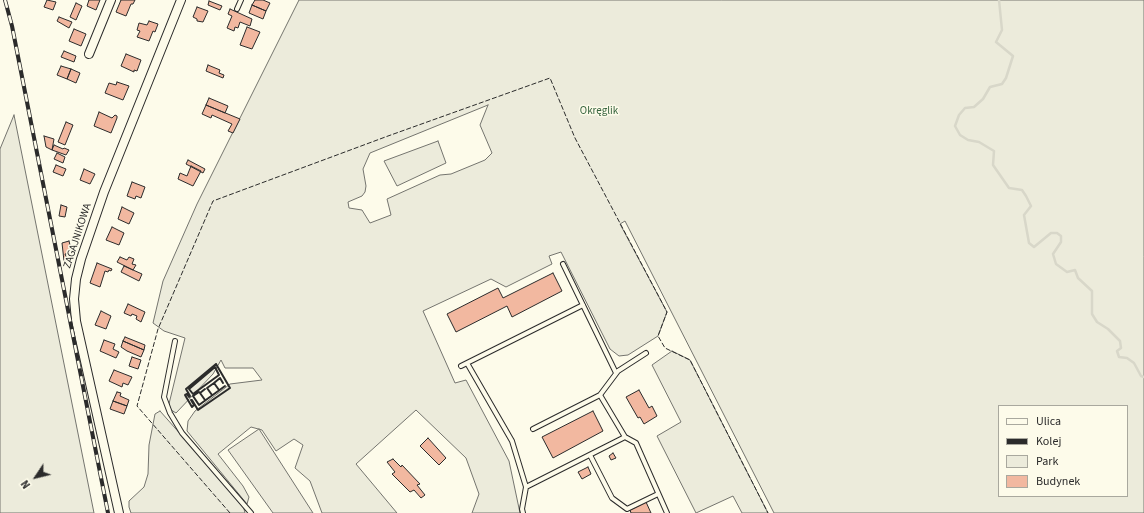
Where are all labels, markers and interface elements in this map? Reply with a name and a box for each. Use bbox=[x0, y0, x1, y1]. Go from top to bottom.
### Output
park label: Okręglik bbox=[580, 105, 618, 119]
street label: ZAGAJNIKOWA bbox=[61, 202, 95, 270]
legend bbox=[998, 405, 1128, 497]
text: Ulica bbox=[1036, 413, 1061, 430]
text: Kolej bbox=[1036, 433, 1061, 450]
text: Park bbox=[1036, 453, 1058, 470]
north arrow bbox=[16, 457, 56, 497]
text: Budynek bbox=[1036, 473, 1080, 490]
text: N bbox=[18, 477, 34, 491]

